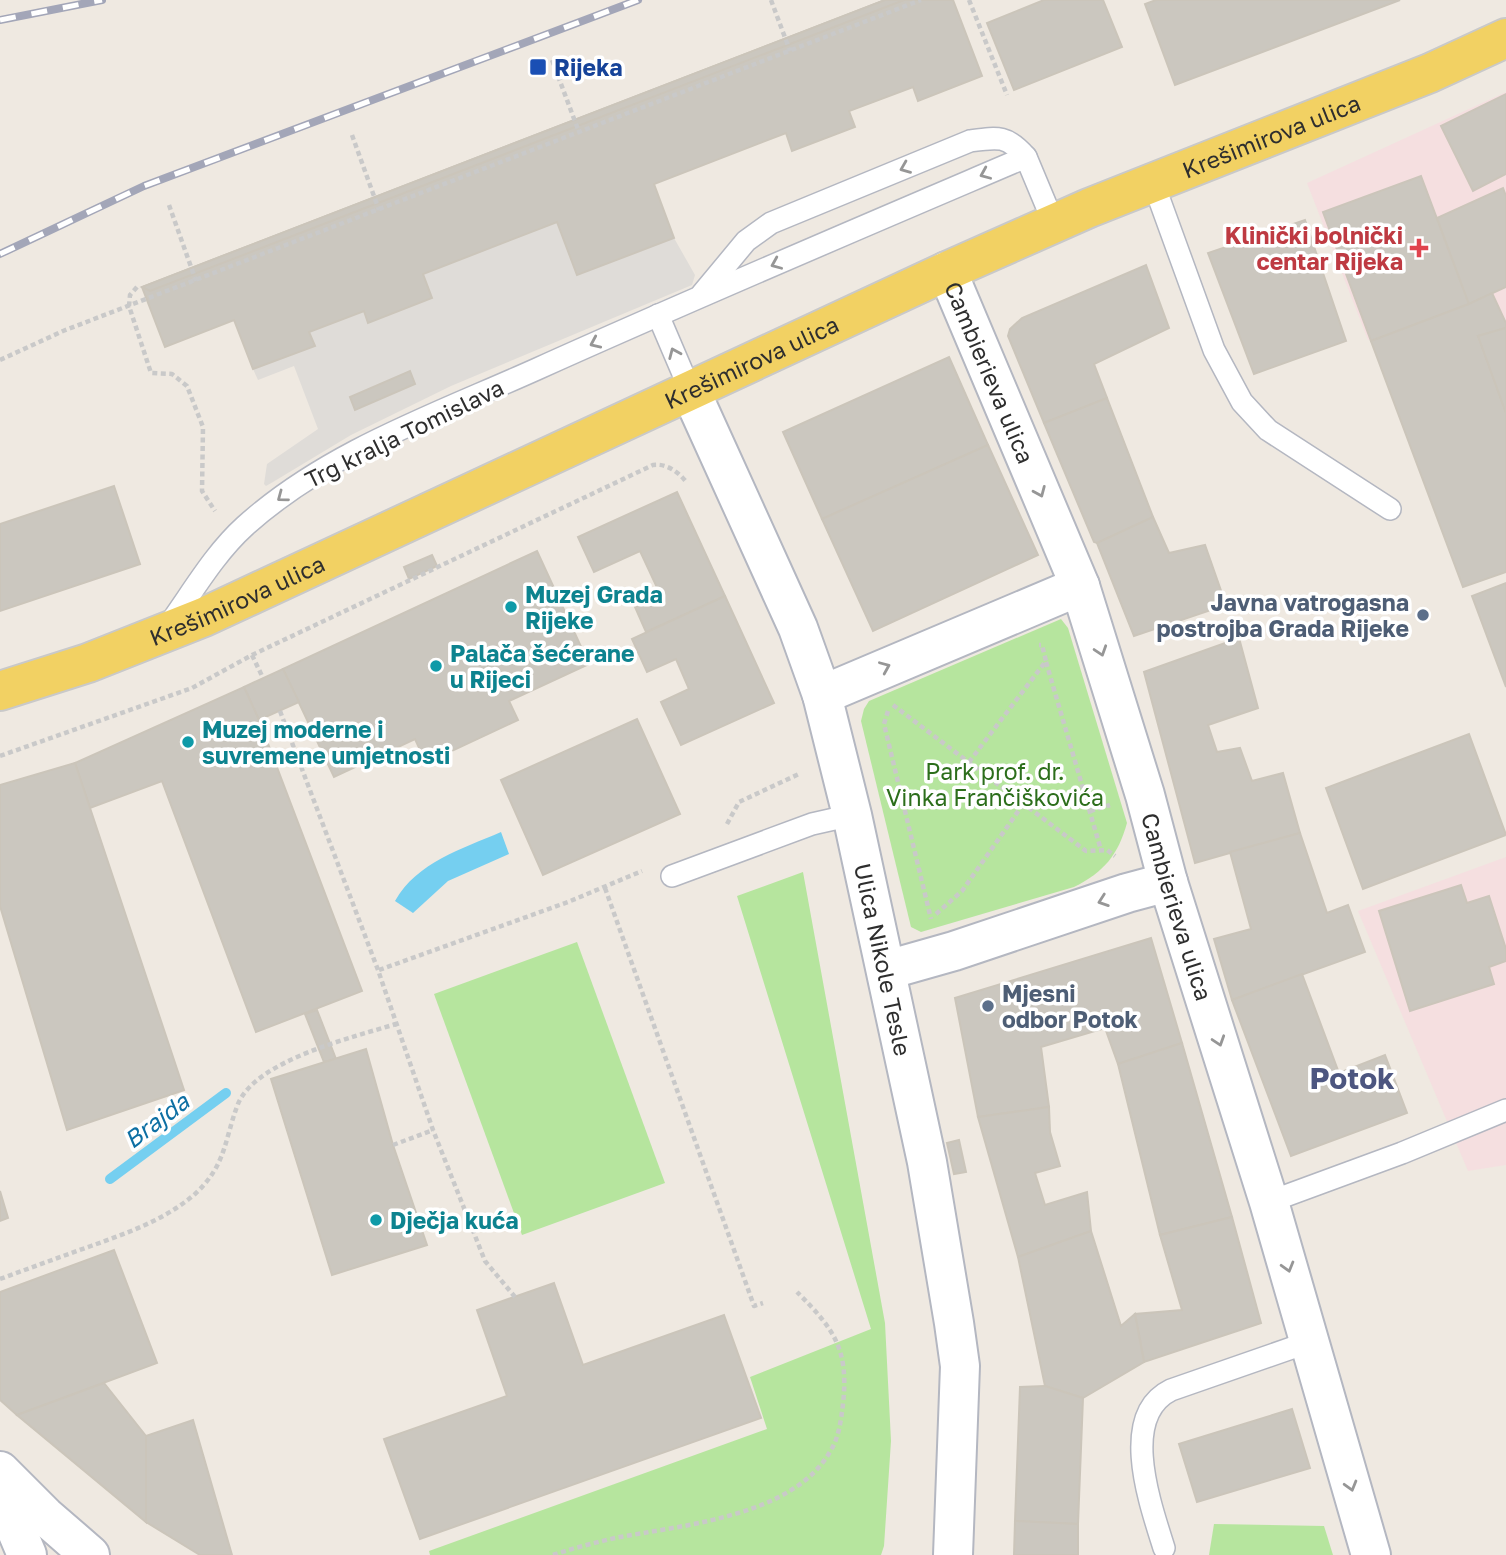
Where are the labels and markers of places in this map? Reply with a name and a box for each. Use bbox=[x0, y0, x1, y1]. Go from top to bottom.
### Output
place label: Rijeka bbox=[554, 53, 623, 81]
marker: Rijeka bbox=[528, 57, 548, 77]
place label: Klinički bolnički centar Rijeka bbox=[1225, 221, 1403, 275]
marker: Klinički bolnički centar Rijeka bbox=[1409, 238, 1429, 258]
place label: Muzej Grada Rijeke bbox=[525, 580, 663, 634]
place label: Javna vatrogasna postrojba Grada Rijeke bbox=[1156, 588, 1409, 642]
marker: Muzej Grada Rijeke bbox=[503, 599, 519, 615]
marker: Javna vatrogasna postrojba Grada Rijeke bbox=[1415, 607, 1431, 623]
place label: Palača šećerane u Rijeci bbox=[450, 639, 634, 693]
marker: Palača šećerane u Rijeci bbox=[428, 658, 444, 674]
place label: Muzej moderne i suvremene umjetnosti bbox=[202, 715, 450, 769]
marker: Muzej moderne i suvremene umjetnosti bbox=[180, 734, 196, 750]
place label: Mjesni odbor Potok bbox=[1002, 979, 1138, 1033]
marker: Mjesni odbor Potok bbox=[980, 998, 996, 1014]
place label: Dječja kuća bbox=[390, 1206, 519, 1234]
marker: Dječja kuća bbox=[368, 1212, 384, 1228]

